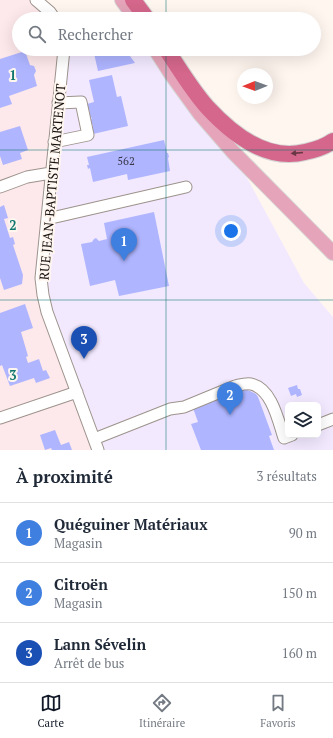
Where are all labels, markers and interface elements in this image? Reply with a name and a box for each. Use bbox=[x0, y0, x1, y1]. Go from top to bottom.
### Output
search box bbox=[12, 12, 321, 56]
icon: search bbox=[26, 23, 48, 45]
text: Rechercher bbox=[58, 24, 133, 44]
text: 1 bbox=[9, 66, 17, 84]
north arrow bbox=[237, 68, 273, 104]
street label: RUE JEAN-BAPTISTE MARTENOT bbox=[34, 83, 70, 281]
one-way arrow bbox=[290, 150, 303, 157]
house number: 562 bbox=[117, 154, 135, 168]
text: 2 bbox=[9, 216, 17, 234]
your location bbox=[221, 221, 241, 241]
pin: 1 bbox=[111, 228, 137, 261]
pin: 3 bbox=[71, 326, 97, 359]
text: 3 bbox=[9, 366, 17, 384]
pin: 2 bbox=[217, 382, 243, 415]
map controls bbox=[285, 402, 321, 438]
button: layers bbox=[285, 402, 321, 438]
text: À proximité bbox=[16, 465, 113, 488]
text: 3 résultats bbox=[257, 467, 317, 485]
text: Quéguiner Matériaux bbox=[54, 514, 208, 534]
text: 1 bbox=[25, 524, 33, 542]
text: 90 m bbox=[289, 524, 317, 542]
text: Magasin bbox=[54, 534, 103, 552]
text: Citroën bbox=[54, 574, 108, 594]
text: 2 bbox=[25, 584, 33, 602]
text: 150 m bbox=[282, 584, 317, 602]
text: Magasin bbox=[54, 594, 103, 612]
text: Lann Sévelin bbox=[54, 634, 146, 654]
text: 3 bbox=[25, 644, 33, 662]
text: 160 m bbox=[282, 644, 317, 662]
text: Arrêt de bus bbox=[54, 654, 124, 672]
tab: Carte bbox=[38, 692, 64, 730]
tab: Itinéraire bbox=[139, 692, 185, 730]
tab: Favoris bbox=[260, 692, 295, 730]

